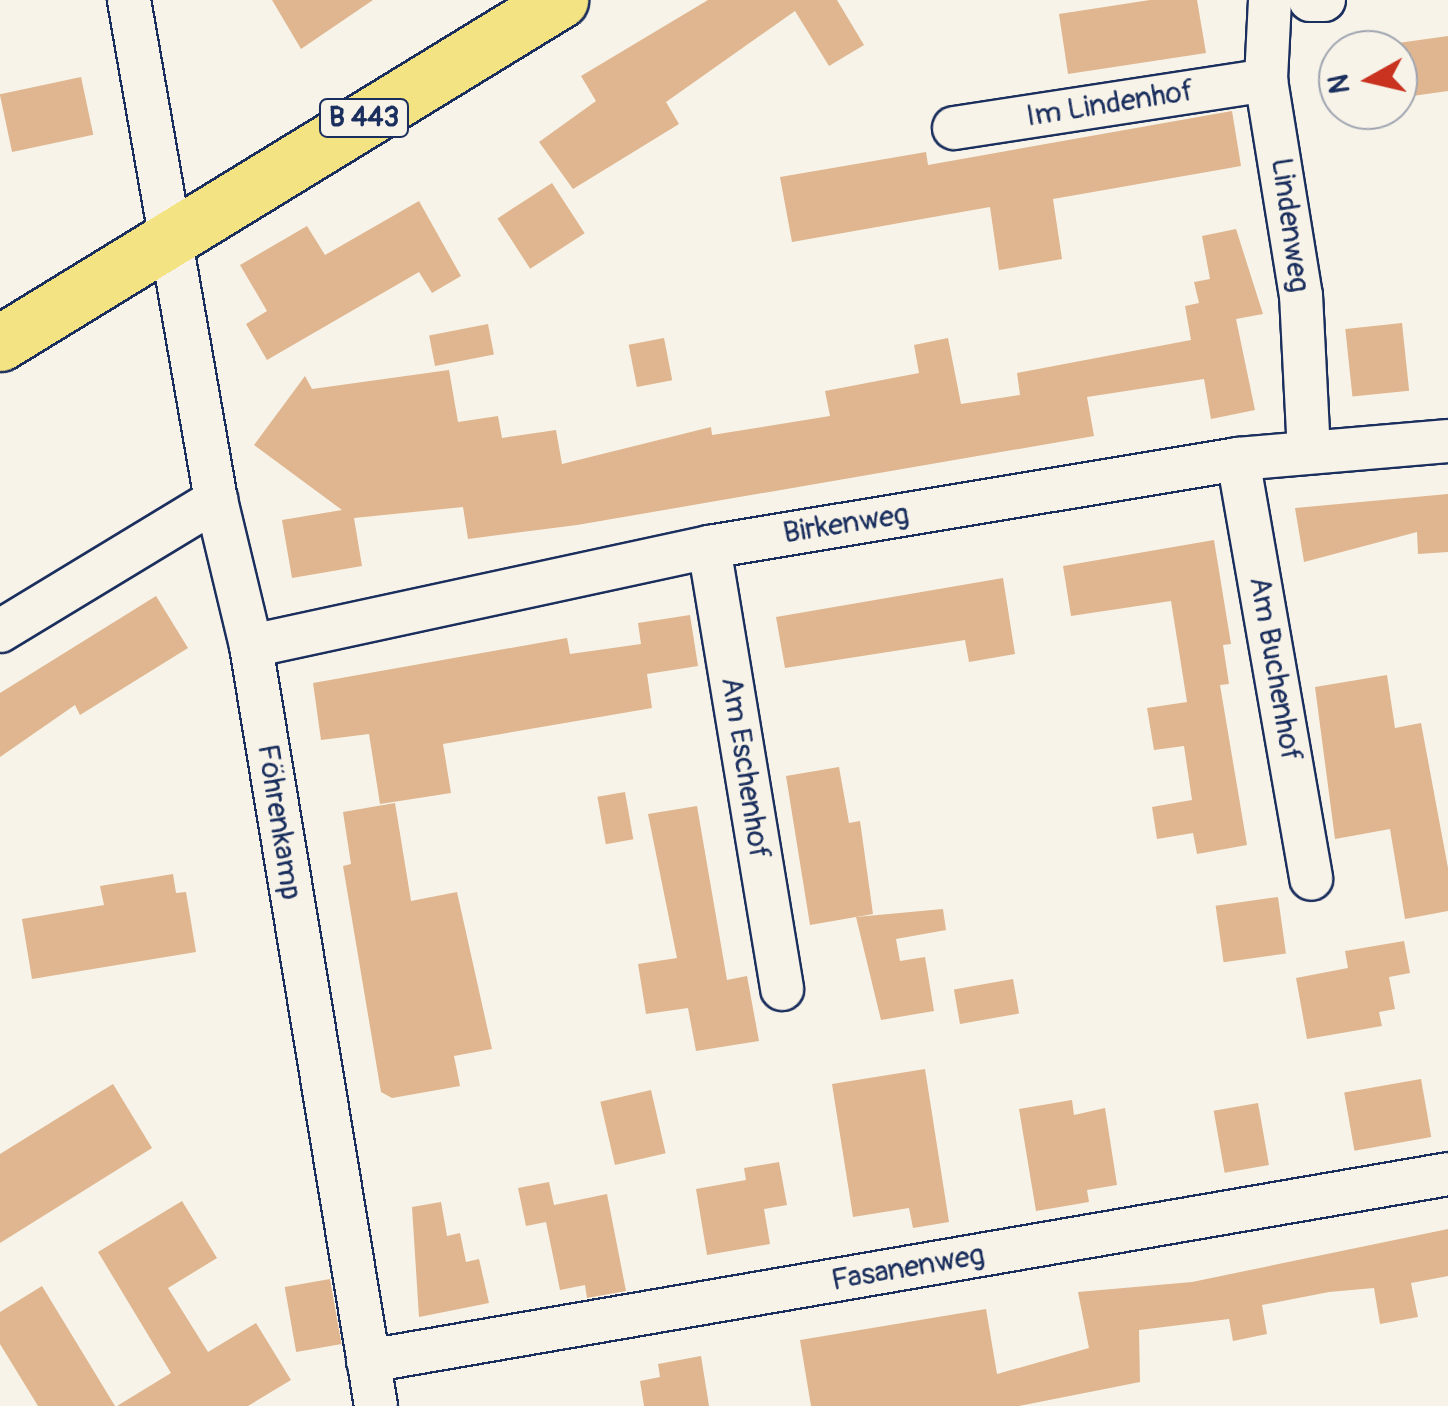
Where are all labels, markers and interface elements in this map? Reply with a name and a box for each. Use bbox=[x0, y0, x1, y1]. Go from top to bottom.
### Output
north arrow bbox=[1318, 30, 1418, 130]
text: N bbox=[1321, 72, 1358, 96]
street label: Im Lindenhof bbox=[1024, 73, 1196, 135]
road number: B 443 bbox=[316, 95, 412, 141]
street label: Lindenweg bbox=[1263, 156, 1317, 294]
street label: Birkenweg bbox=[781, 496, 911, 552]
street label: Am Buchenhof bbox=[1241, 574, 1309, 764]
street label: Am Eschenhof bbox=[713, 674, 777, 862]
street label: Föhrenkamp bbox=[249, 742, 309, 902]
street label: Fasanenweg bbox=[829, 1237, 987, 1299]

